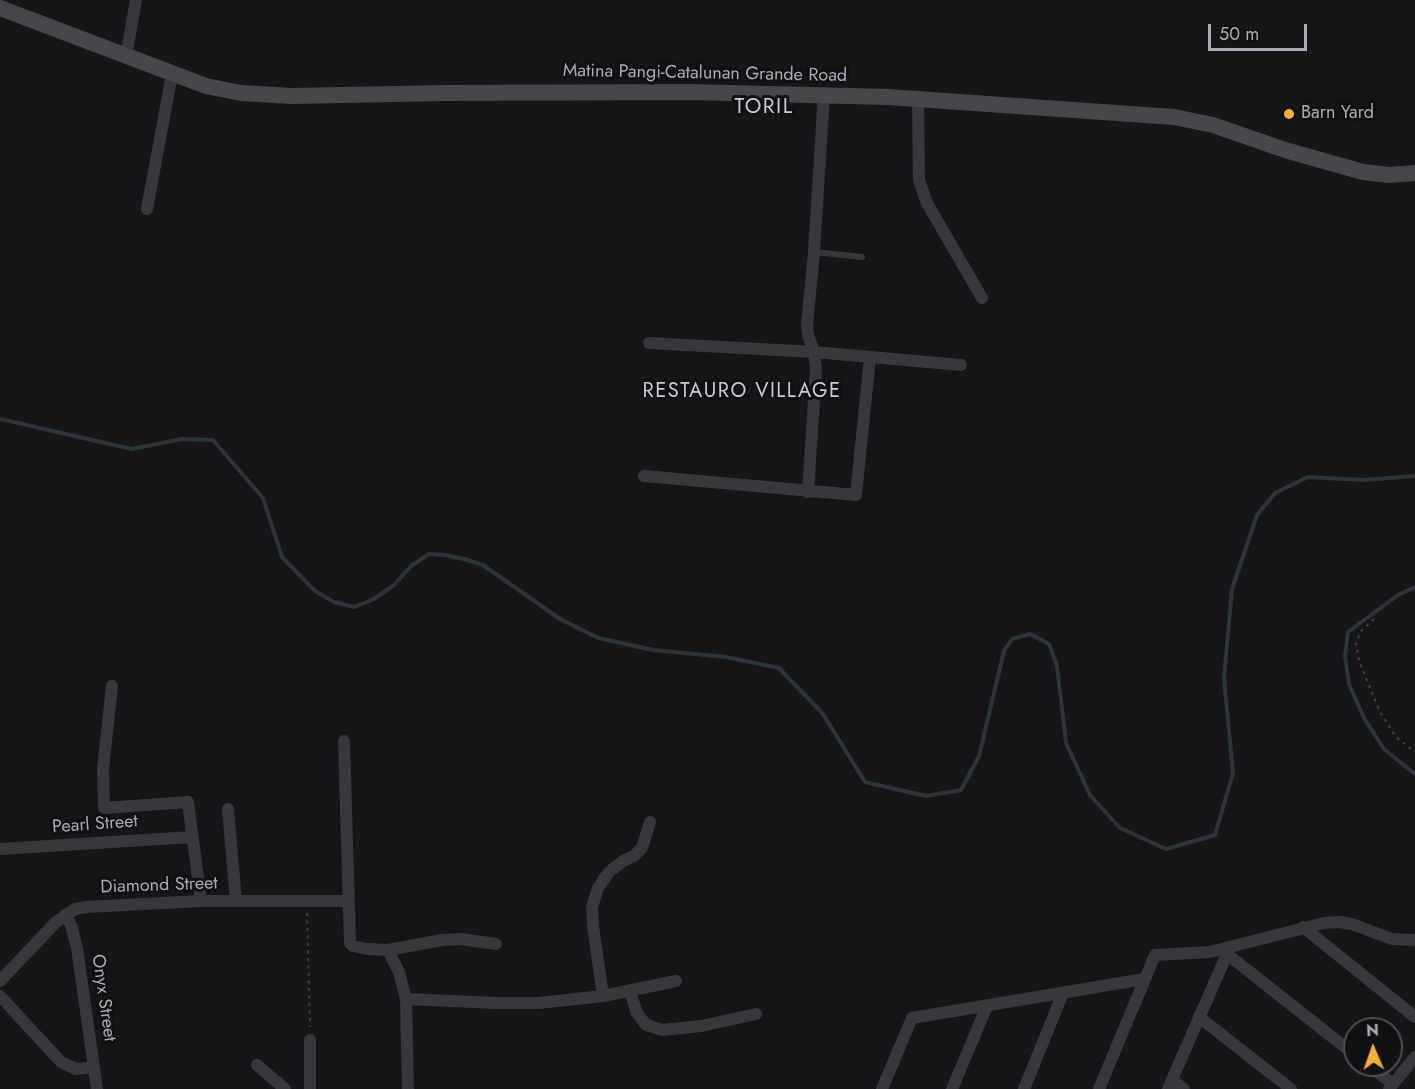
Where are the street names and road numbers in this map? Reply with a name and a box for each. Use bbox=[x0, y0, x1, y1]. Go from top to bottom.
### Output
street label: Matina Pangi-Catalunan Grande Road bbox=[563, 61, 847, 87]
street label: Pearl Street bbox=[51, 811, 139, 839]
street label: Diamond Street bbox=[100, 873, 218, 899]
street label: Onyx Street bbox=[86, 953, 120, 1043]

